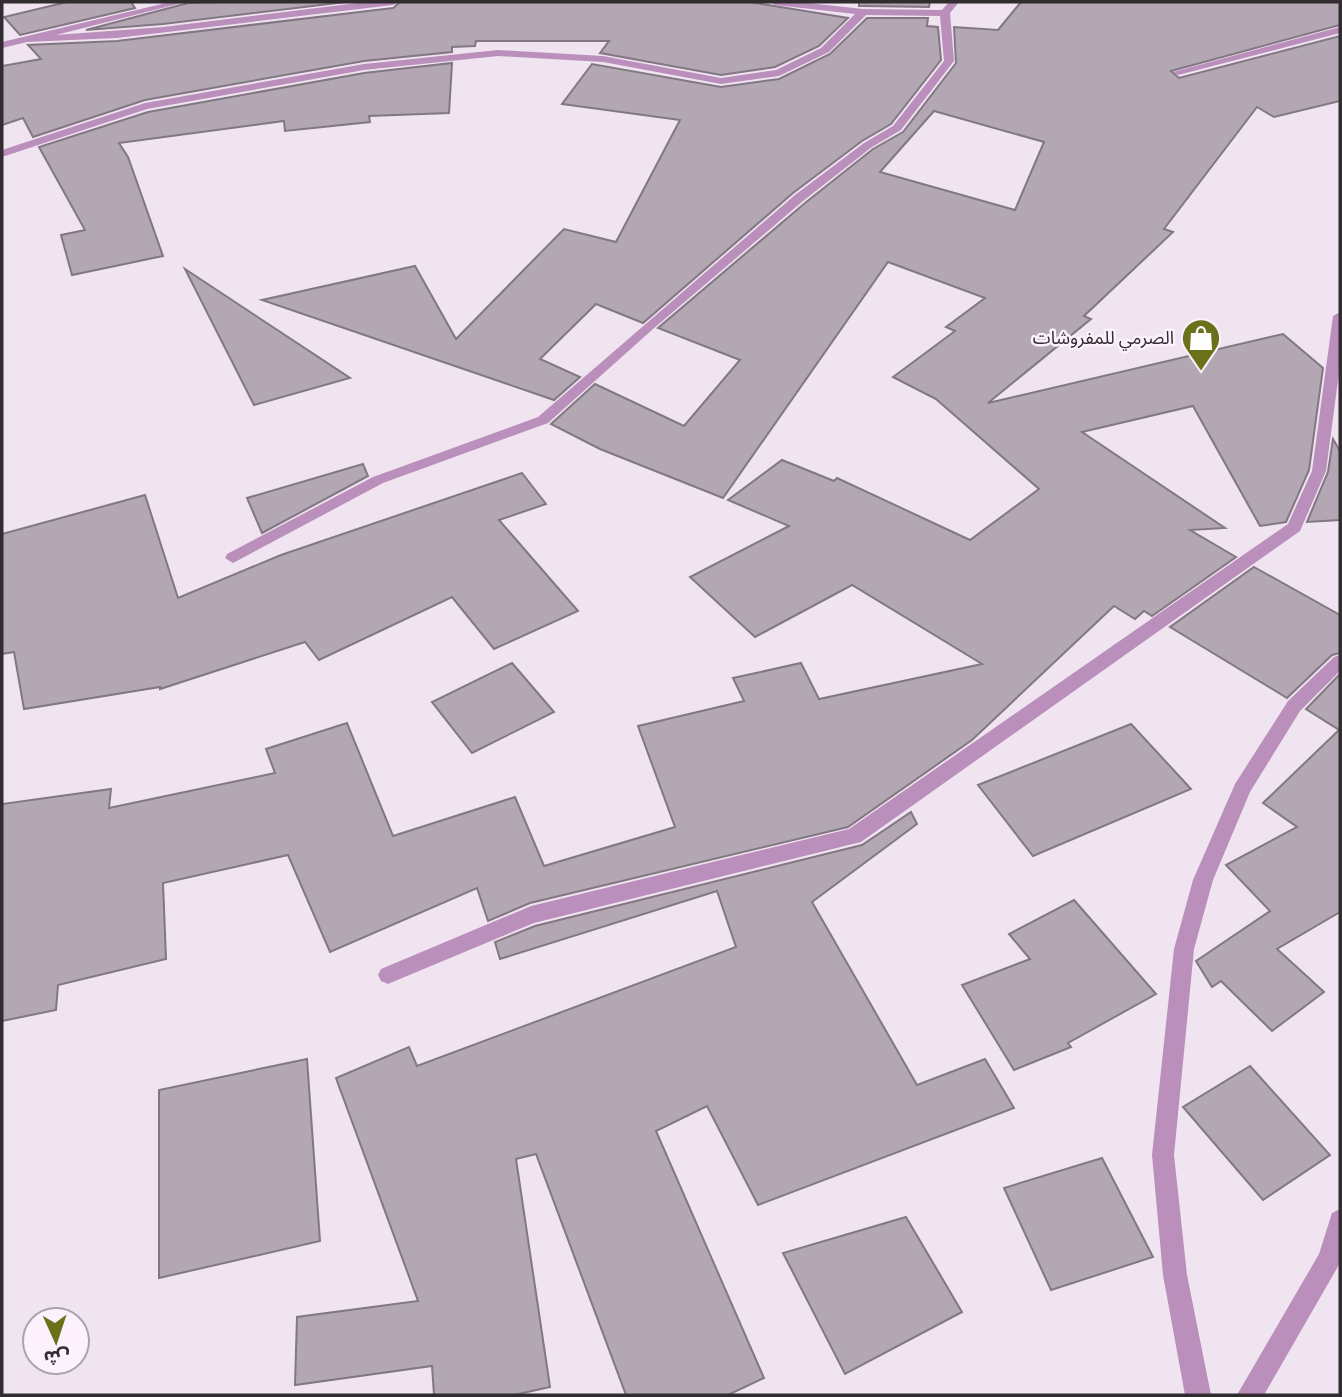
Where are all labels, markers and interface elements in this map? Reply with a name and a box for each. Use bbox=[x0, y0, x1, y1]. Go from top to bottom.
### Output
shop icon: الصرمي للمفروشات bbox=[1180, 317, 1222, 372]
place label: الصرمي للمفروشات bbox=[1033, 326, 1174, 351]
north arrow bbox=[21, 1306, 91, 1376]
text: ش bbox=[43, 1345, 71, 1371]

